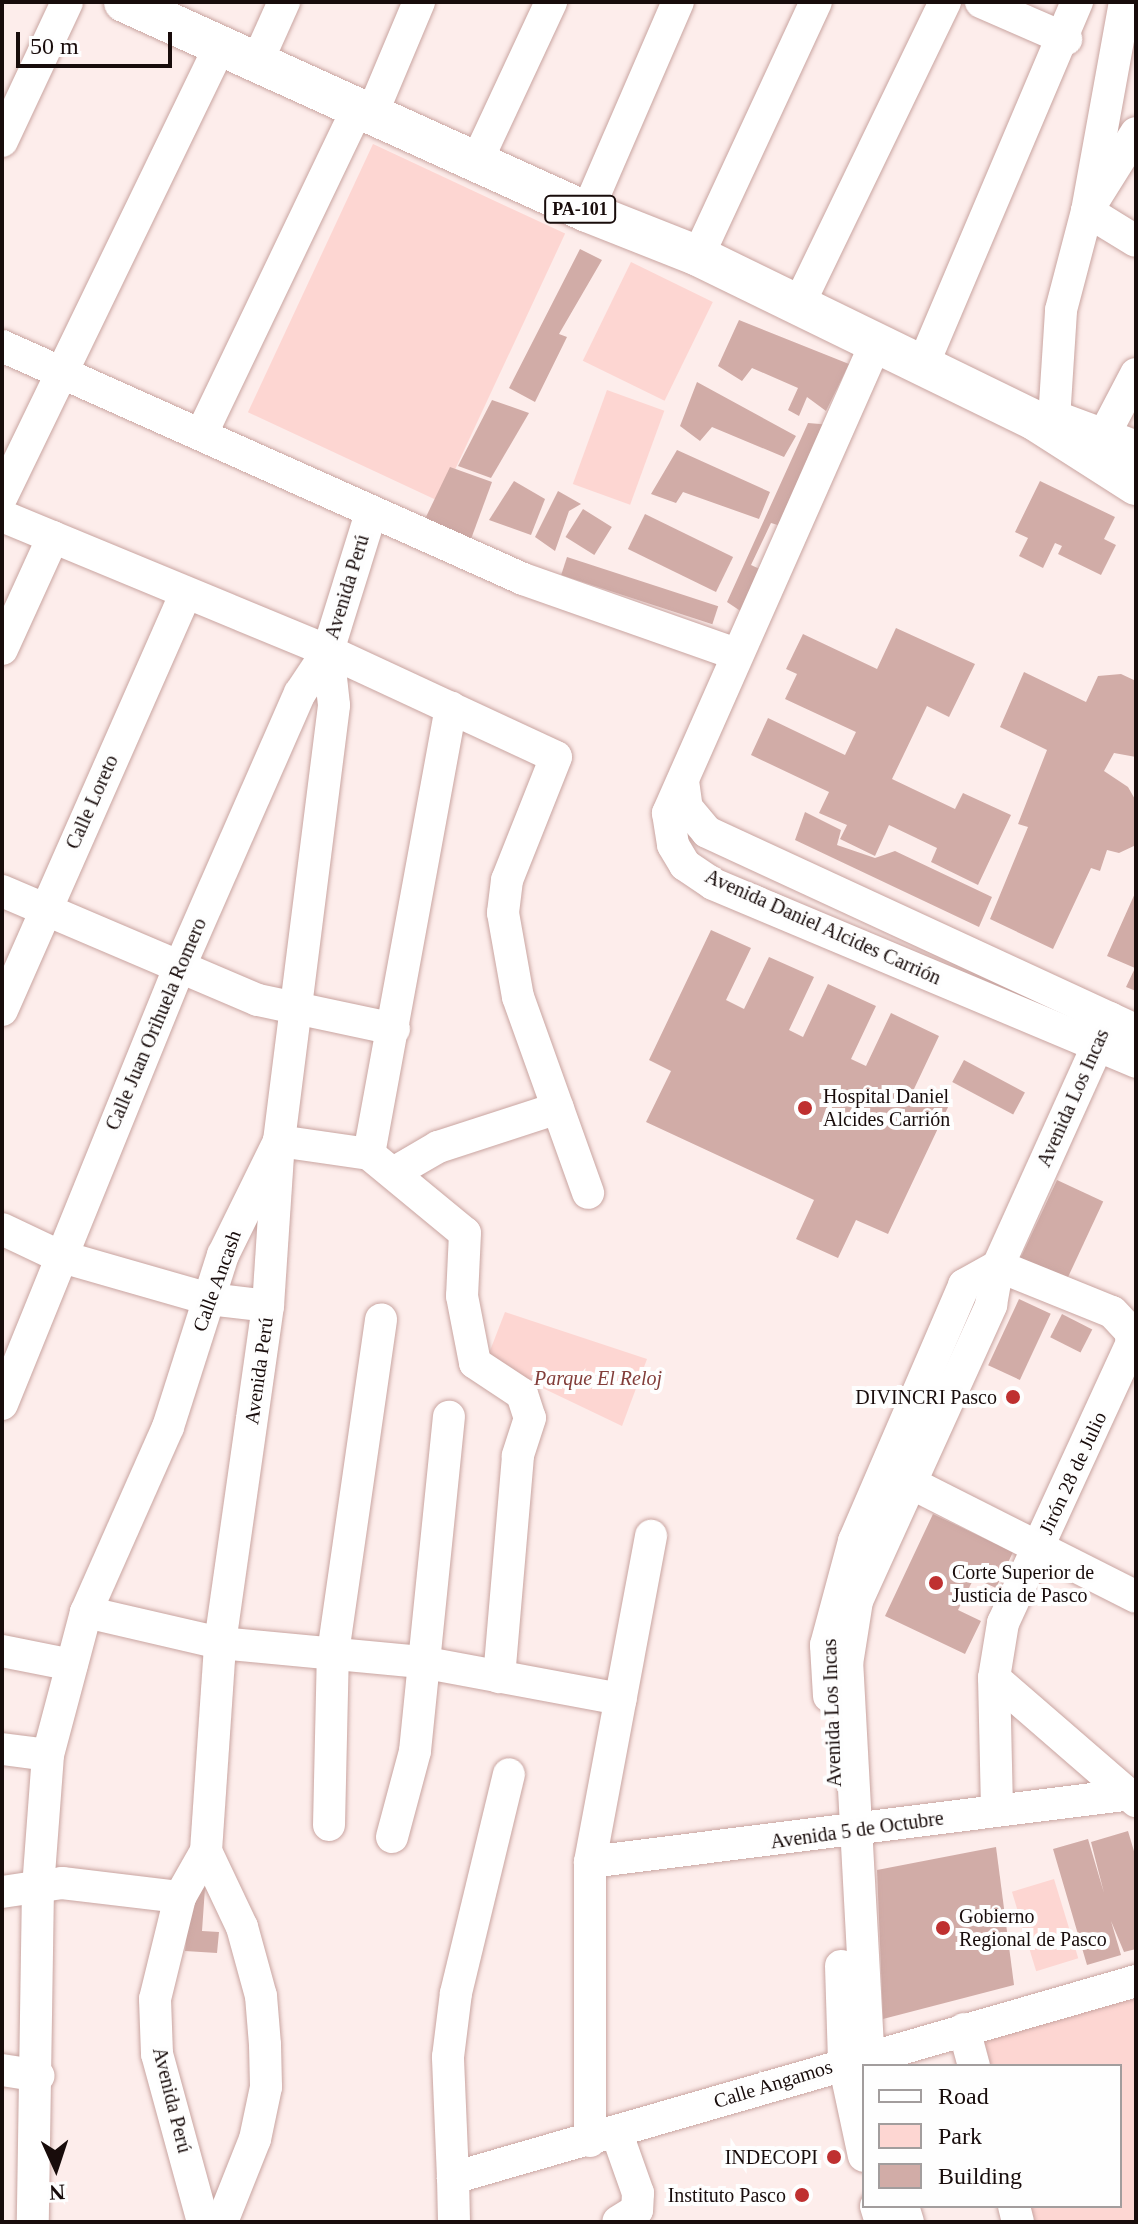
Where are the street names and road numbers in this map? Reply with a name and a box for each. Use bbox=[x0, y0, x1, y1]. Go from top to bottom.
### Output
road number: PA-101 bbox=[544, 195, 616, 223]
street label: Avenida Perú bbox=[320, 532, 374, 642]
street label: Calle Loreto bbox=[61, 751, 123, 853]
street label: Avenida Daniel Alcides Carrión bbox=[701, 864, 945, 990]
street label: Calle Juan Orihuela Romero bbox=[100, 914, 212, 1134]
street label: Avenida Los Incas bbox=[1032, 1025, 1114, 1171]
street label: Calle Ancash bbox=[187, 1227, 247, 1335]
street label: Avenida Perú bbox=[240, 1316, 278, 1426]
street label: Jirón 28 de Julio bbox=[1034, 1408, 1112, 1538]
street label: Avenida Los Incas bbox=[817, 1638, 847, 1788]
street label: Avenida 5 de Octubre bbox=[769, 1806, 945, 1854]
street label: Avenida Perú bbox=[147, 2045, 197, 2155]
street label: Calle Angamos bbox=[710, 2054, 836, 2114]

